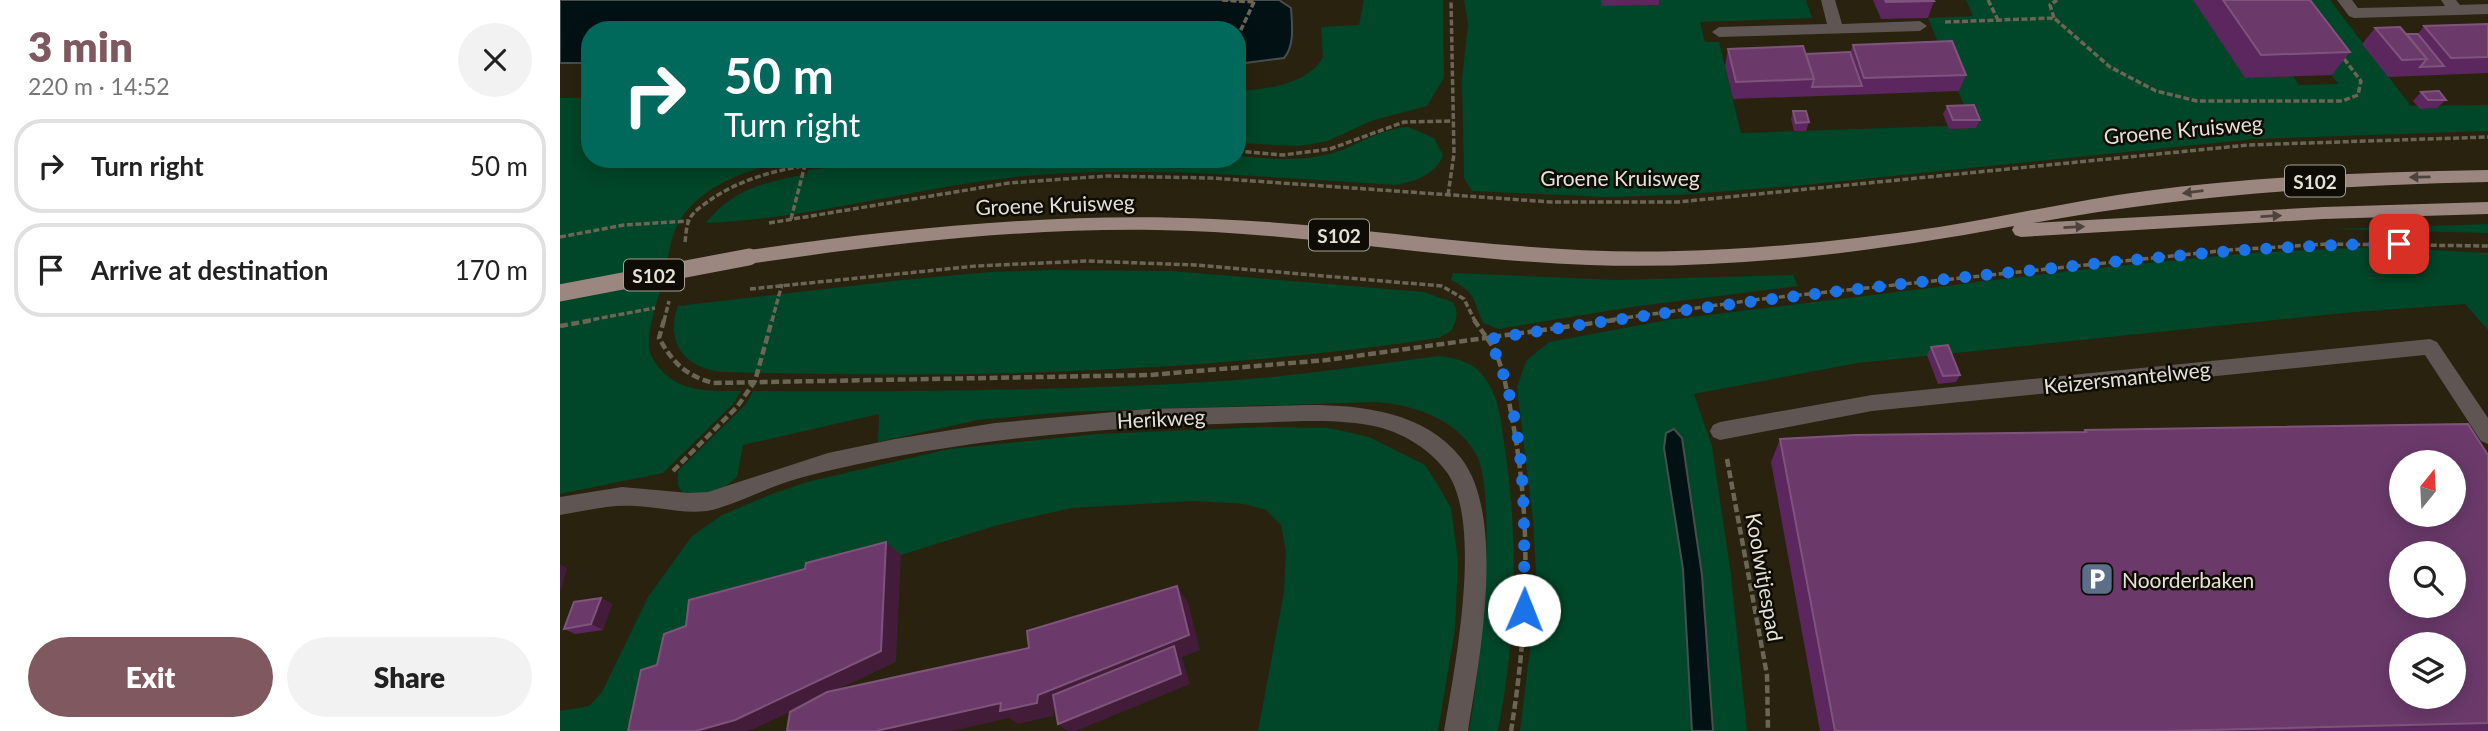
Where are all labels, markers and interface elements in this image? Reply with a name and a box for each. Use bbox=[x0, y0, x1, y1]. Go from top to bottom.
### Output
text: 3 min bbox=[28, 21, 133, 71]
button: close bbox=[458, 23, 532, 97]
text: 50 m bbox=[724, 46, 834, 104]
icon: right bbox=[609, 49, 700, 140]
text: 220 m · 14:52 bbox=[28, 72, 170, 100]
text: Turn right bbox=[724, 105, 860, 144]
street label: Groene Kruisweg bbox=[2103, 110, 2264, 148]
icon: right bbox=[32, 147, 70, 185]
text: Turn right bbox=[91, 150, 204, 182]
text: 50 m bbox=[470, 150, 528, 182]
street label: Groene Kruisweg bbox=[1540, 165, 1700, 190]
road number: S102 bbox=[2285, 166, 2345, 196]
one-way arrow bbox=[2409, 171, 2431, 183]
one-way arrow bbox=[2182, 186, 2204, 197]
street label: Groene Kruisweg bbox=[975, 189, 1135, 219]
one-way arrow bbox=[2260, 210, 2282, 221]
pin bbox=[2369, 214, 2429, 274]
road number: S102 bbox=[1309, 219, 1369, 250]
one-way arrow bbox=[2063, 221, 2085, 232]
icon: arrive bbox=[2380, 225, 2418, 263]
icon: arrive bbox=[32, 251, 70, 289]
text: Arrive at destination bbox=[91, 254, 328, 286]
text: 170 m bbox=[455, 254, 528, 286]
road number: S102 bbox=[624, 260, 684, 290]
street label: Keizersmantelweg bbox=[2042, 356, 2212, 398]
street label: Herikweg bbox=[1116, 403, 1206, 433]
north arrow bbox=[2389, 450, 2466, 527]
map controls bbox=[2389, 450, 2466, 709]
street label: Koolwitjespad bbox=[1741, 511, 1789, 643]
button: search bbox=[2389, 541, 2466, 618]
parking icon: Noorderbaken bbox=[2078, 560, 2116, 598]
place label: Noorderbaken bbox=[2122, 567, 2254, 592]
position arrow bbox=[1487, 573, 1561, 647]
button: layers bbox=[2389, 632, 2466, 709]
button: Exit bbox=[28, 637, 273, 717]
button: Share bbox=[287, 637, 532, 717]

